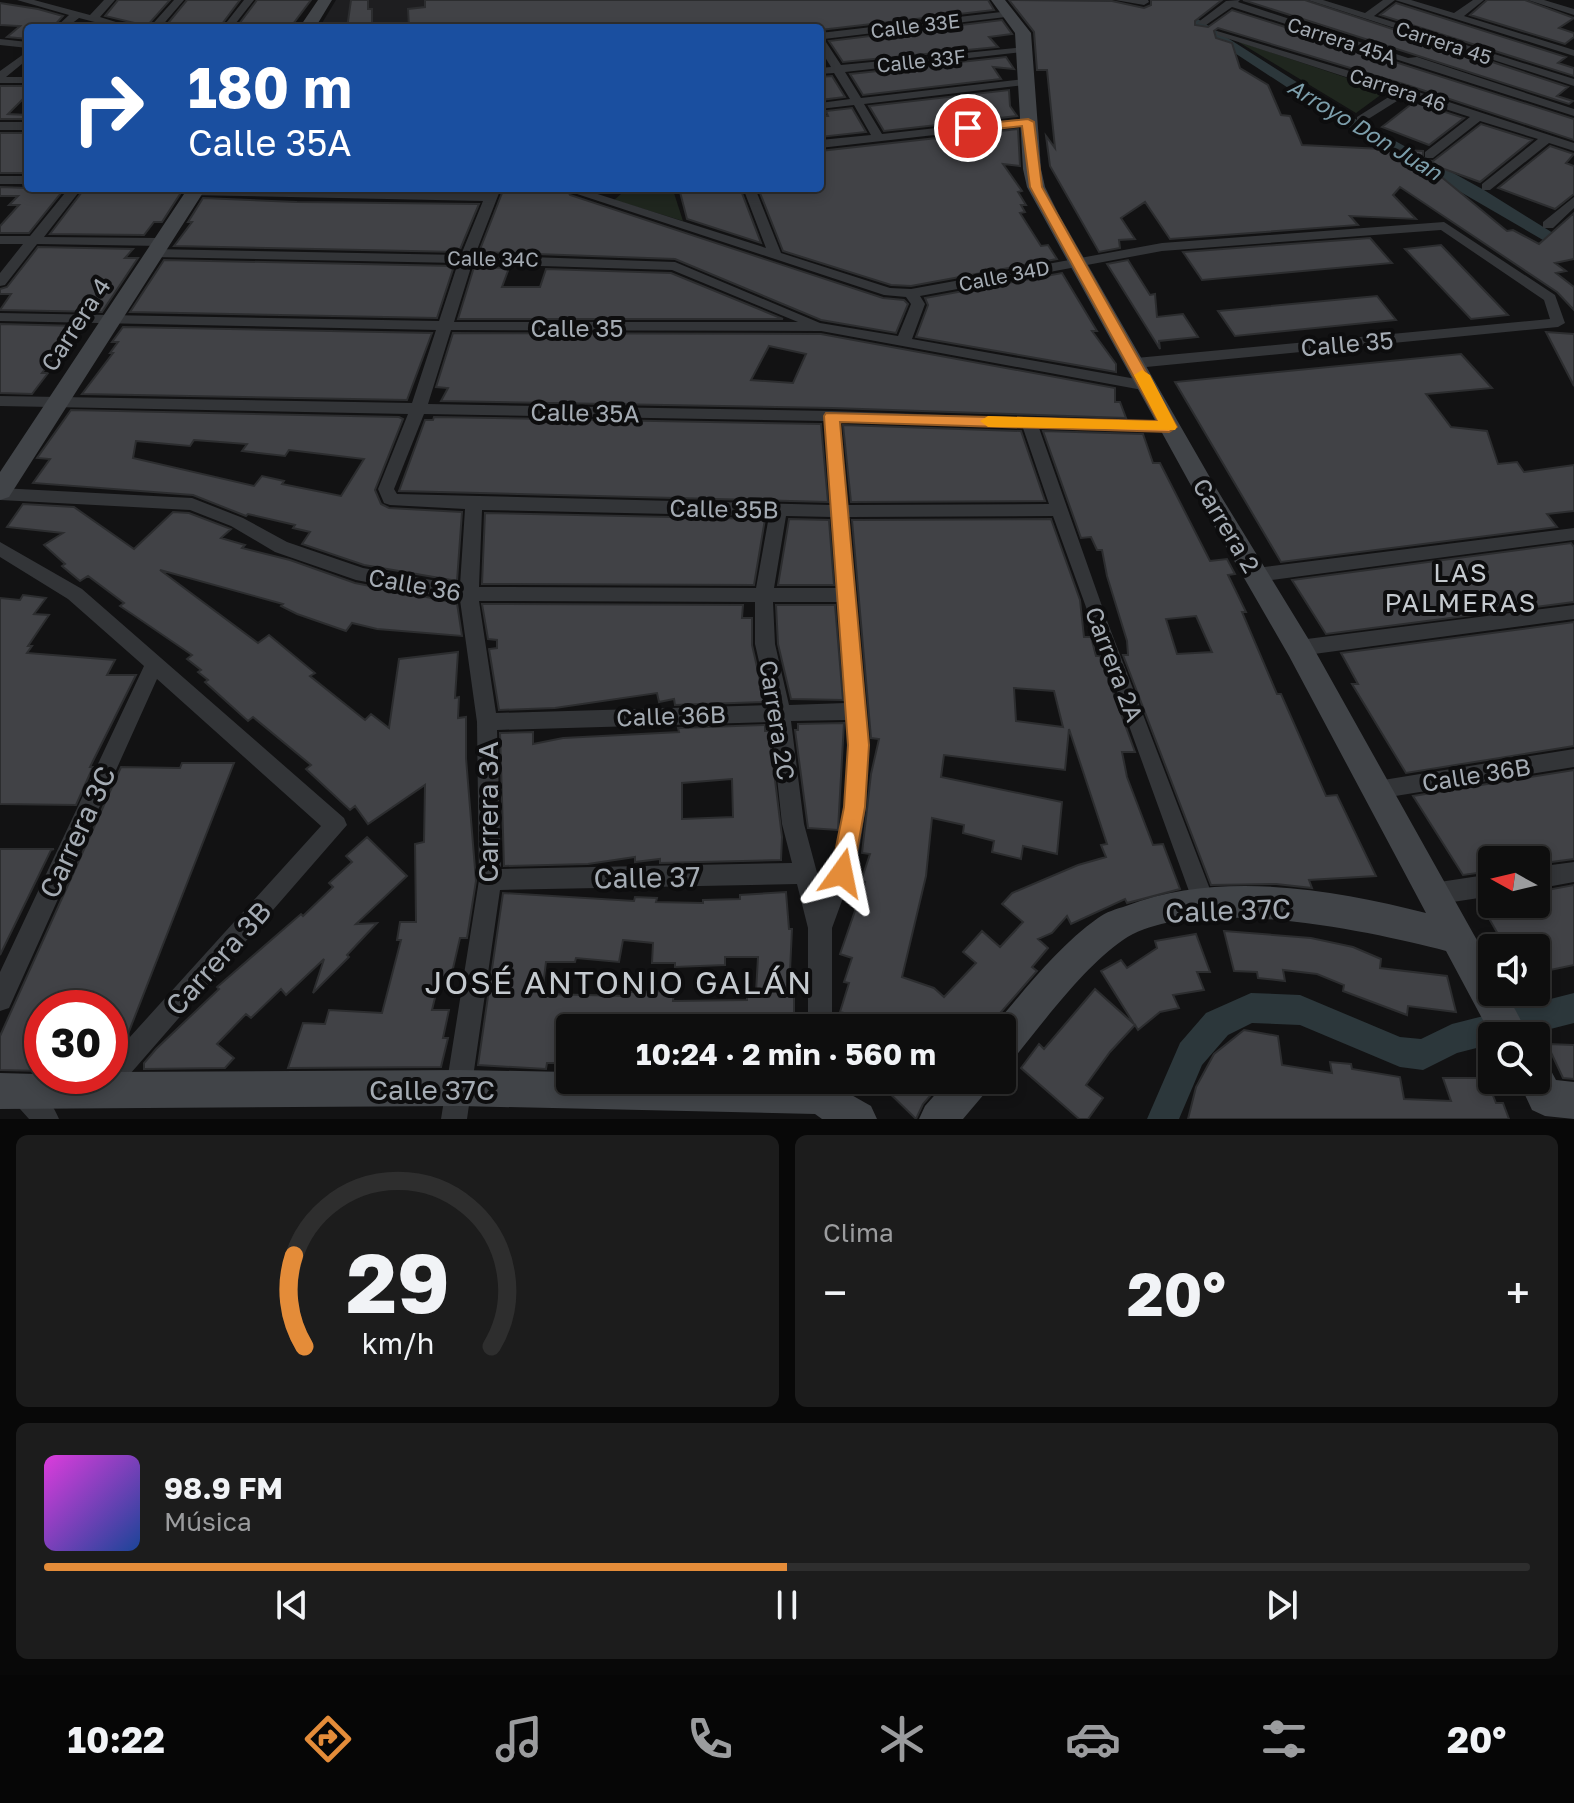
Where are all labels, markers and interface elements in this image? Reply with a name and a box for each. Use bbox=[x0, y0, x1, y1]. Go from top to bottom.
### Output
street label: Calle 33E bbox=[869, 8, 961, 42]
street label: Carrera 45A bbox=[1285, 11, 1399, 69]
street label: Carrera 45 bbox=[1393, 15, 1495, 69]
street label: Calle 33F bbox=[875, 43, 967, 77]
text: 180 m bbox=[188, 53, 352, 120]
icon: right bbox=[56, 56, 160, 160]
street label: Carrera 46 bbox=[1347, 62, 1449, 116]
water label: Arroyo Don Juan bbox=[1283, 73, 1448, 186]
pin bbox=[934, 94, 1002, 162]
icon: arrive bbox=[946, 106, 990, 150]
text: Calle 35A bbox=[188, 121, 351, 164]
street label: Calle 34C bbox=[447, 245, 539, 271]
street label: Calle 34D bbox=[957, 254, 1051, 296]
street label: Carrera 4 bbox=[34, 272, 116, 376]
street label: Calle 35 bbox=[531, 313, 623, 342]
street label: Calle 35 bbox=[1299, 325, 1395, 361]
street label: Calle 35A bbox=[530, 397, 640, 427]
street label: Carrera 2 bbox=[1188, 473, 1266, 577]
street label: Calle 35B bbox=[669, 493, 779, 523]
district label: LAS PALMERAS bbox=[1385, 557, 1537, 618]
street label: Calle 36 bbox=[366, 562, 464, 606]
street label: Carrera 2A bbox=[1080, 602, 1150, 726]
street label: Carrera 2C bbox=[754, 658, 802, 782]
street label: Calle 36B bbox=[616, 699, 726, 731]
street label: Carrera 3A bbox=[471, 741, 504, 883]
street label: Calle 36B bbox=[1420, 751, 1532, 797]
street label: Carrera 3C bbox=[32, 761, 122, 903]
position arrow bbox=[800, 831, 884, 915]
north arrow bbox=[1478, 846, 1550, 918]
map controls bbox=[1478, 846, 1550, 1094]
street label: Calle 37 bbox=[593, 860, 701, 894]
street label: Calle 37C bbox=[1164, 891, 1292, 929]
street label: Carrera 3B bbox=[158, 894, 278, 1022]
button: sound bbox=[1478, 934, 1550, 1006]
district label: JOSÉ ANTONIO GALÁN bbox=[425, 963, 813, 1001]
speed limit sign: 30 bbox=[24, 990, 128, 1094]
button: search bbox=[1478, 1022, 1550, 1094]
text: 10:24 · 2 min · 560 m bbox=[636, 1036, 936, 1072]
street label: Calle 37C bbox=[369, 1073, 495, 1106]
text: Clima bbox=[823, 1217, 894, 1248]
text: 29 bbox=[346, 1231, 449, 1331]
text: 20° bbox=[1127, 1257, 1226, 1329]
text: − bbox=[823, 1266, 847, 1319]
text: + bbox=[1506, 1266, 1530, 1319]
text: km/h bbox=[361, 1326, 434, 1360]
text: 98.9 FM bbox=[164, 1470, 283, 1506]
text: Música bbox=[164, 1506, 252, 1537]
icon: previous bbox=[270, 1583, 314, 1627]
icon: pause bbox=[765, 1583, 809, 1627]
icon: next bbox=[1260, 1583, 1304, 1627]
icon: directions bbox=[300, 1711, 356, 1767]
icon: music bbox=[491, 1711, 547, 1767]
icon: phone bbox=[682, 1711, 738, 1767]
icon: climate bbox=[874, 1711, 930, 1767]
icon: car bbox=[1065, 1711, 1121, 1767]
icon: filters bbox=[1256, 1711, 1312, 1767]
text: 10:22 bbox=[68, 1718, 165, 1761]
text: 20° bbox=[1447, 1718, 1506, 1761]

